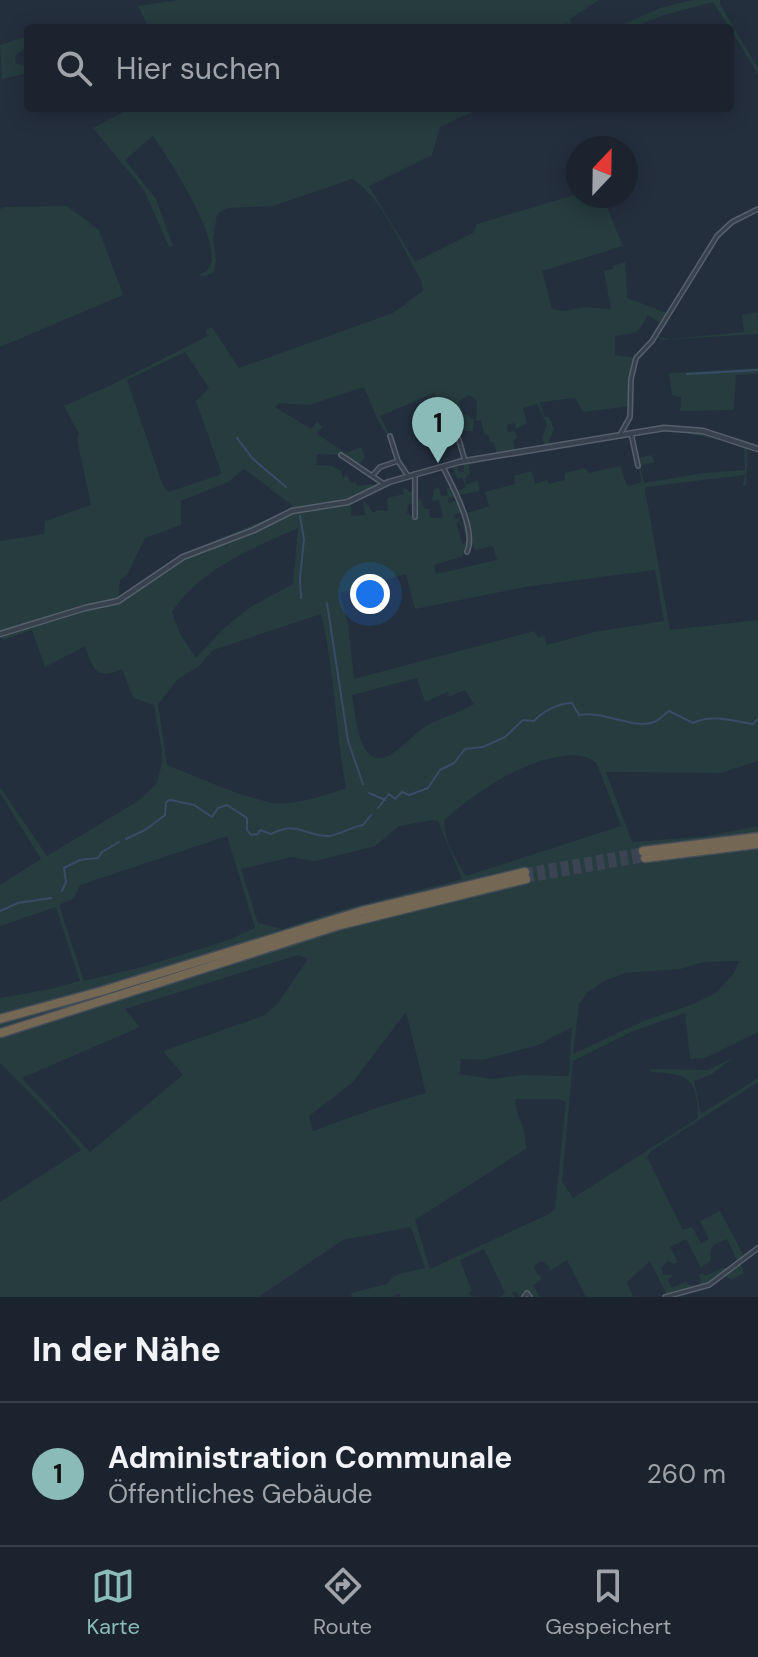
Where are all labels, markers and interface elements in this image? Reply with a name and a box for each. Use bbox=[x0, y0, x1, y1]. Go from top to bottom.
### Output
search box bbox=[24, 24, 734, 112]
icon: search bbox=[52, 46, 96, 90]
text: Hier suchen bbox=[116, 49, 281, 88]
north arrow bbox=[566, 136, 638, 208]
pin: 1 bbox=[412, 397, 464, 463]
your location bbox=[350, 574, 390, 614]
text: In der Nähe bbox=[32, 1327, 221, 1372]
text: Administration Communale bbox=[108, 1438, 512, 1477]
text: 1 bbox=[53, 1457, 63, 1491]
text: 260 m bbox=[647, 1457, 726, 1491]
text: Öffentliches Gebäude bbox=[108, 1477, 373, 1511]
tab: Karte bbox=[87, 1564, 140, 1641]
tab: Route bbox=[313, 1564, 372, 1641]
tab: Gespeichert bbox=[545, 1564, 671, 1641]

